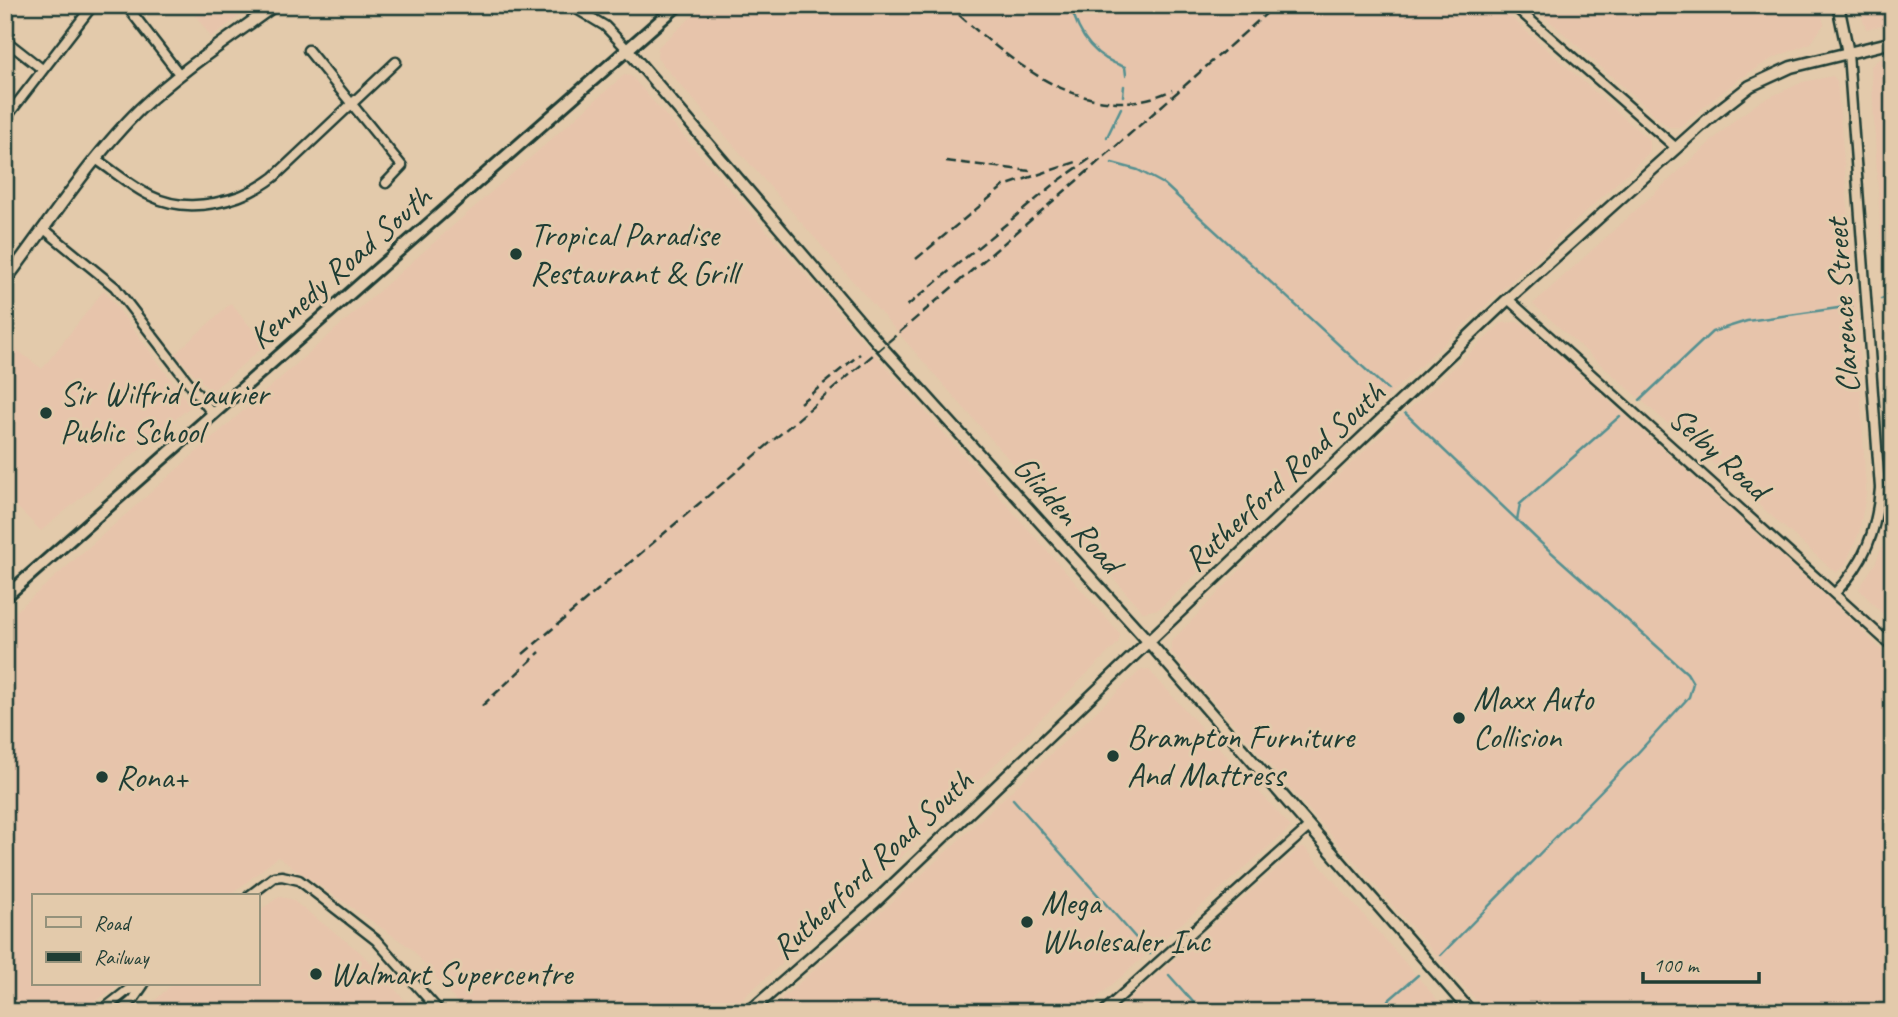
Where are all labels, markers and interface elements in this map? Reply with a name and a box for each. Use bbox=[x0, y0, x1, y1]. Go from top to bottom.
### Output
street label: Kennedy Road South bbox=[240, 175, 441, 358]
place label: Tropical Paradise Restaurant & Grill bbox=[530, 214, 743, 294]
street label: Clarence Street bbox=[1815, 214, 1869, 395]
marker: Tropical Paradise Restaurant & Grill bbox=[508, 246, 524, 262]
street label: Rutherford Road South bbox=[1174, 371, 1394, 580]
place label: Sir Wilfrid Laurier Public School bbox=[60, 373, 271, 453]
street label: Selby Road bbox=[1660, 397, 1781, 512]
marker: Sir Wilfrid Laurier Public School bbox=[38, 405, 54, 421]
street label: Glidden Road bbox=[1004, 446, 1135, 585]
place label: Maxx Auto Collision bbox=[1473, 678, 1595, 758]
marker: Maxx Auto Collision bbox=[1451, 710, 1467, 726]
place label: Brampton Furniture And Mattress bbox=[1127, 716, 1356, 796]
marker: Brampton Furniture And Mattress bbox=[1105, 748, 1121, 764]
place label: Rona+ bbox=[116, 756, 189, 798]
street label: Rutherford Road South bbox=[762, 759, 982, 968]
marker: Rona+ bbox=[94, 769, 110, 785]
place label: Mega Wholesaler Inc bbox=[1041, 882, 1212, 962]
legend bbox=[32, 894, 259, 986]
text: Road bbox=[94, 910, 133, 936]
marker: Mega Wholesaler Inc bbox=[1019, 914, 1035, 930]
scale bar bbox=[1643, 940, 1758, 984]
text: Railway bbox=[94, 944, 150, 970]
text: 100 m bbox=[1653, 952, 1700, 978]
place label: Walmart Supercentre bbox=[330, 953, 574, 995]
marker: Walmart Supercentre bbox=[308, 966, 324, 982]

